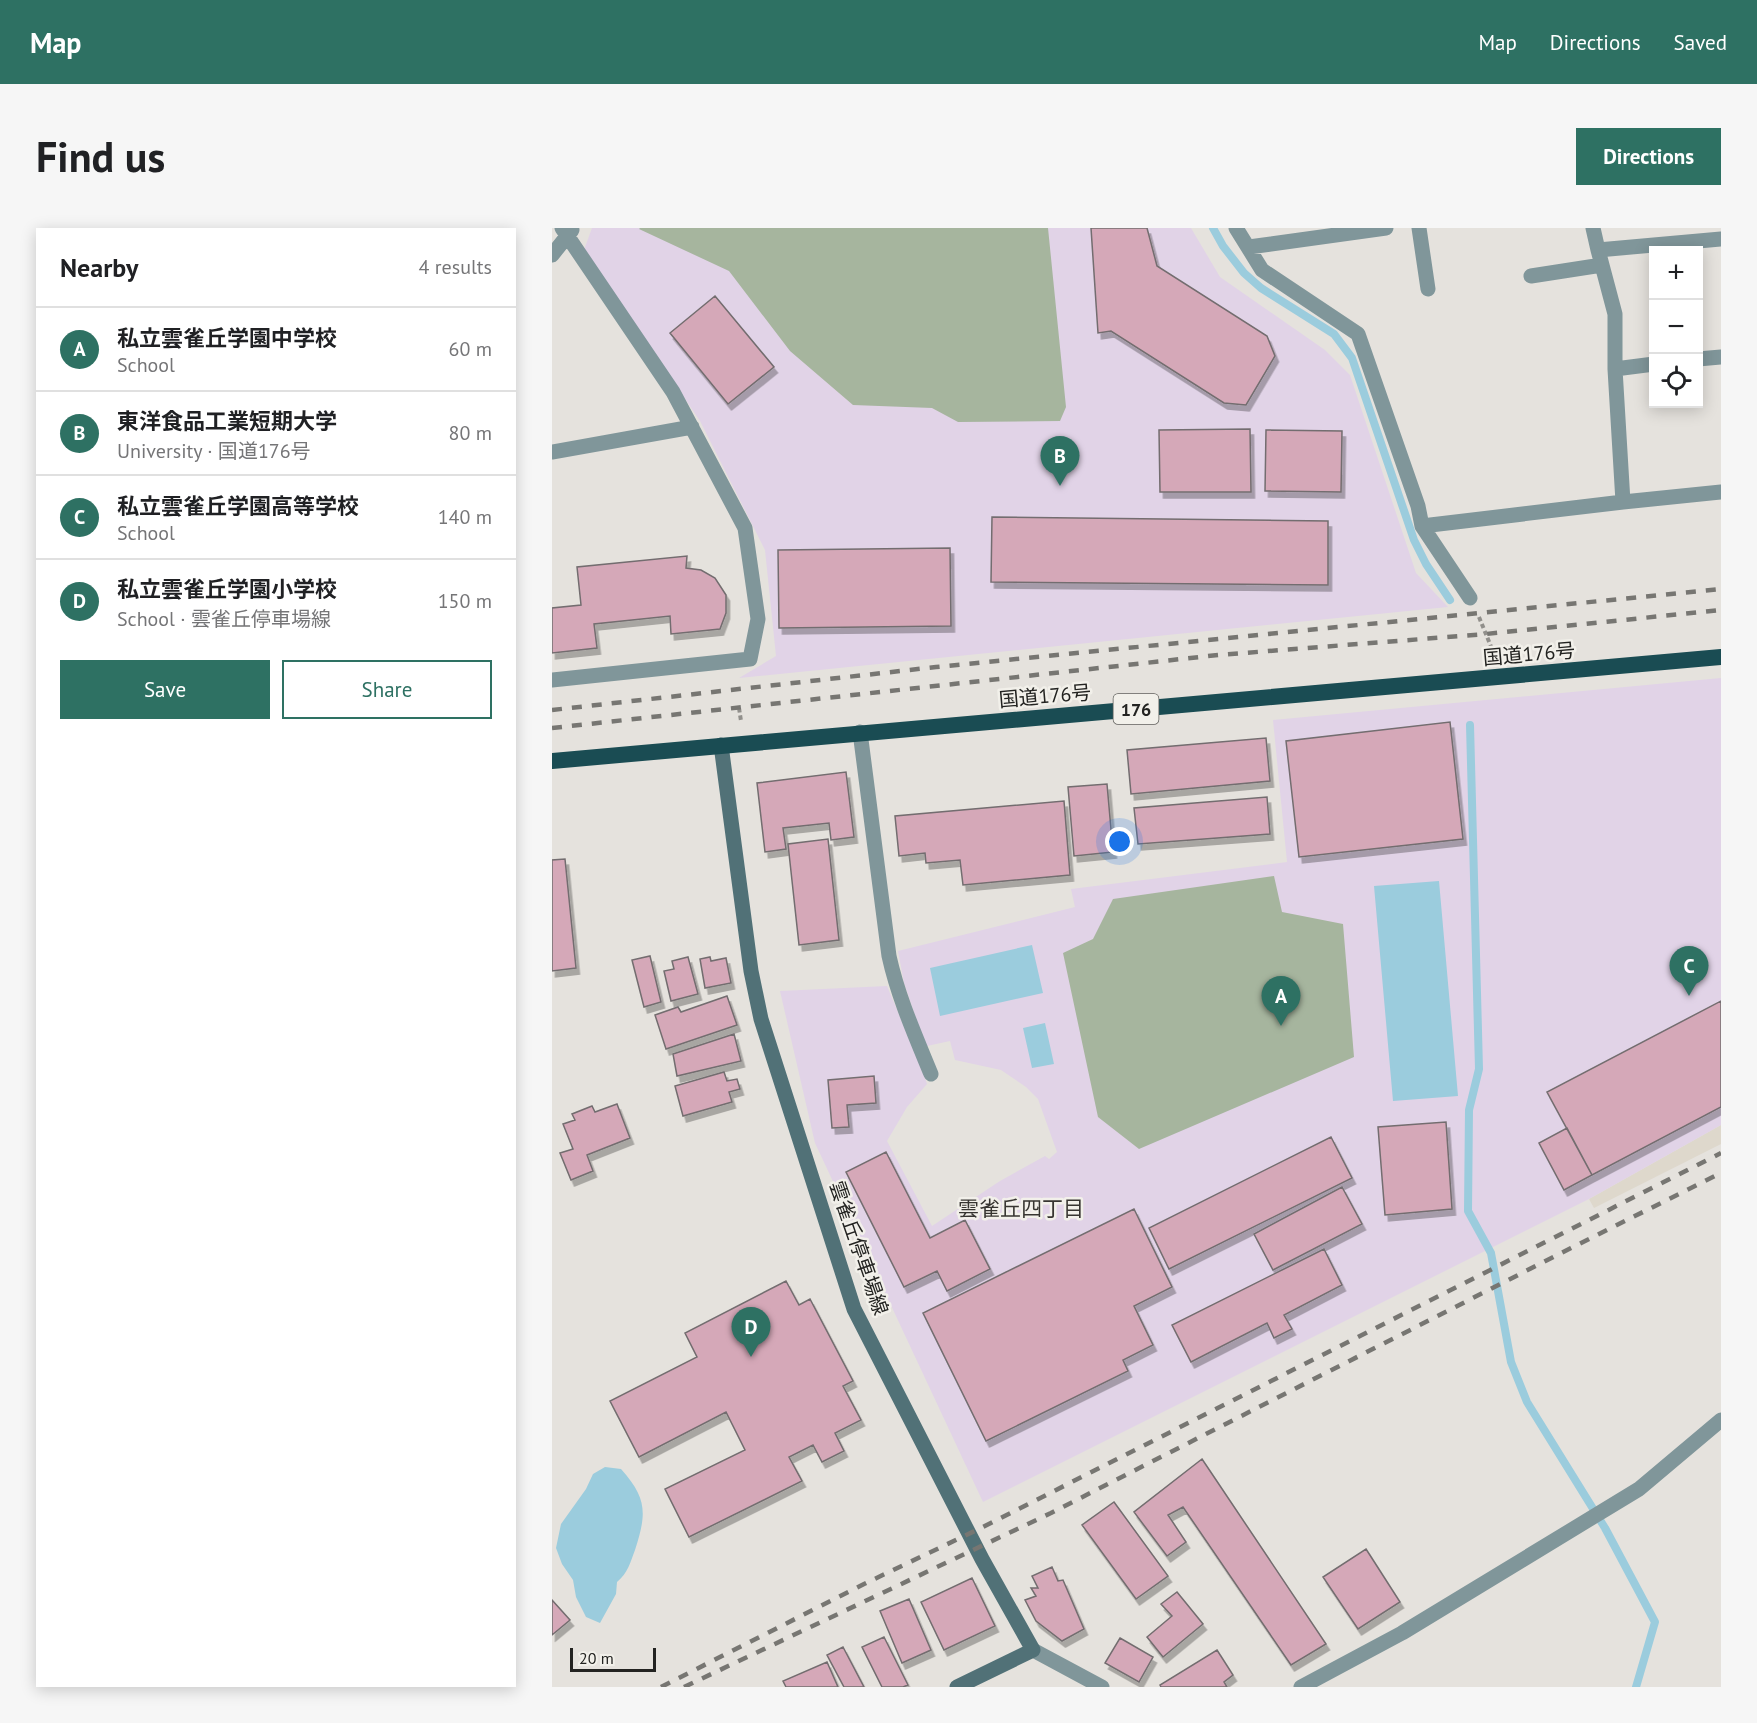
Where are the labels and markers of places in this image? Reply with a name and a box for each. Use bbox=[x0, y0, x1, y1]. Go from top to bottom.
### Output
pin: B bbox=[1040, 436, 1080, 486]
pin: C bbox=[1670, 946, 1708, 996]
pin: A bbox=[1262, 976, 1300, 1026]
pin: D bbox=[732, 1308, 770, 1357]

